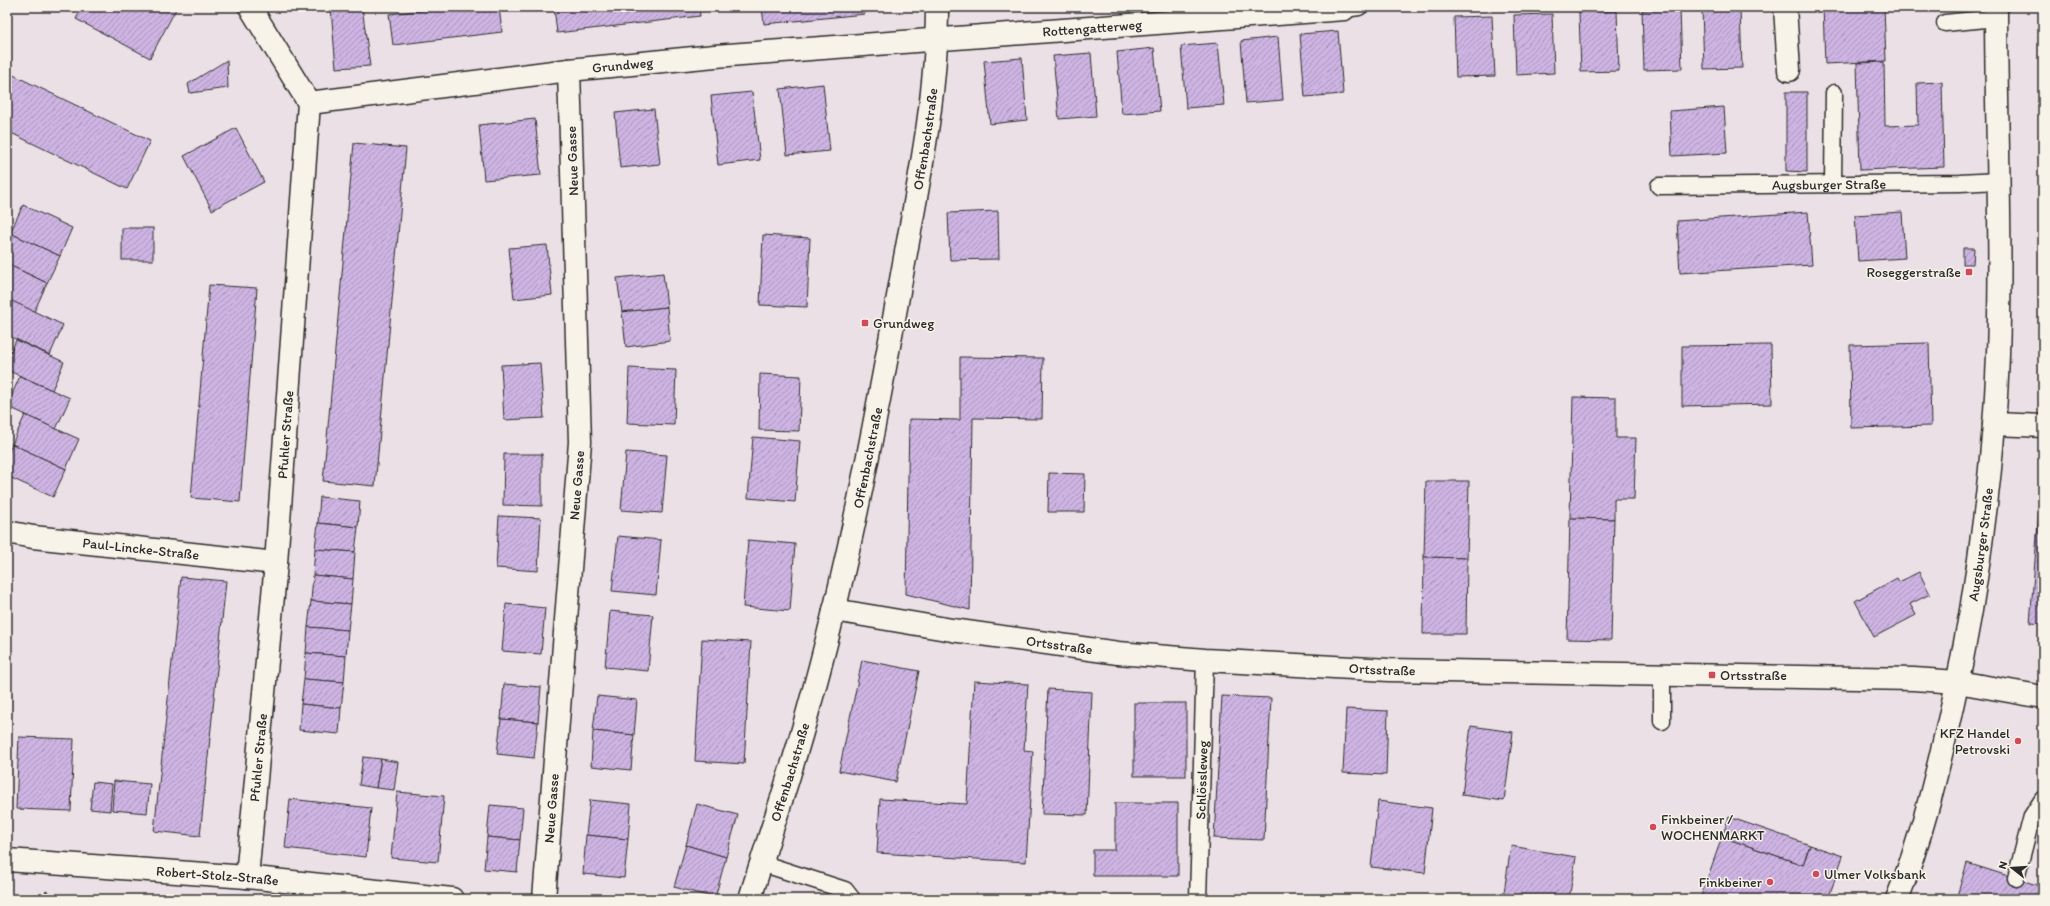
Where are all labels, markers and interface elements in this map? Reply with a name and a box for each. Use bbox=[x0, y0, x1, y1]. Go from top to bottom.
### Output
street label: Rottengatterweg bbox=[1042, 16, 1144, 41]
street label: Grundweg bbox=[591, 54, 655, 77]
street label: Offenbachstraße bbox=[910, 87, 941, 191]
street label: Neue Gasse bbox=[563, 125, 582, 196]
street label: Augsburger Straße bbox=[1772, 176, 1886, 194]
place label: Roseggerstraße bbox=[1866, 264, 1961, 281]
marker: Roseggerstraße bbox=[1964, 267, 1974, 277]
place label: Grundweg bbox=[873, 315, 935, 332]
marker: Grundweg bbox=[860, 318, 870, 328]
street label: Pfuhler Straße bbox=[274, 389, 297, 480]
street label: Offenbachstraße bbox=[849, 405, 886, 510]
street label: Neue Gasse bbox=[566, 450, 588, 521]
street label: Augsburger Straße bbox=[1965, 487, 1997, 602]
street label: Paul-Lincke-Straße bbox=[82, 534, 200, 564]
street label: Ortsstraße bbox=[1025, 632, 1094, 658]
street label: Ortsstraße bbox=[1348, 660, 1416, 679]
place label: Ortsstraße bbox=[1720, 667, 1787, 684]
marker: Ortsstraße bbox=[1707, 670, 1717, 680]
street label: Pfuhler Straße bbox=[246, 712, 271, 803]
street label: Offenbachstraße bbox=[767, 720, 813, 824]
place label: KFZ Handel Petrovski bbox=[1940, 725, 2010, 758]
marker: KFZ Handel Petrovski bbox=[2013, 736, 2023, 746]
street label: Schlössleweg bbox=[1192, 739, 1212, 820]
street label: Neue Gasse bbox=[540, 773, 563, 844]
place label: Finkbeiner / WOCHENMARKT bbox=[1661, 811, 1765, 844]
marker: Finkbeiner / WOCHENMARKT bbox=[1648, 822, 1658, 832]
north arrow bbox=[1992, 848, 2032, 888]
text: N bbox=[1996, 860, 2010, 871]
street label: Robert-Stolz-Straße bbox=[155, 863, 280, 889]
place label: Ulmer Volksbank bbox=[1824, 866, 1927, 883]
marker: Ulmer Volksbank bbox=[1811, 869, 1821, 879]
place label: Finkbeiner bbox=[1699, 874, 1763, 891]
marker: Finkbeiner bbox=[1765, 877, 1775, 887]

